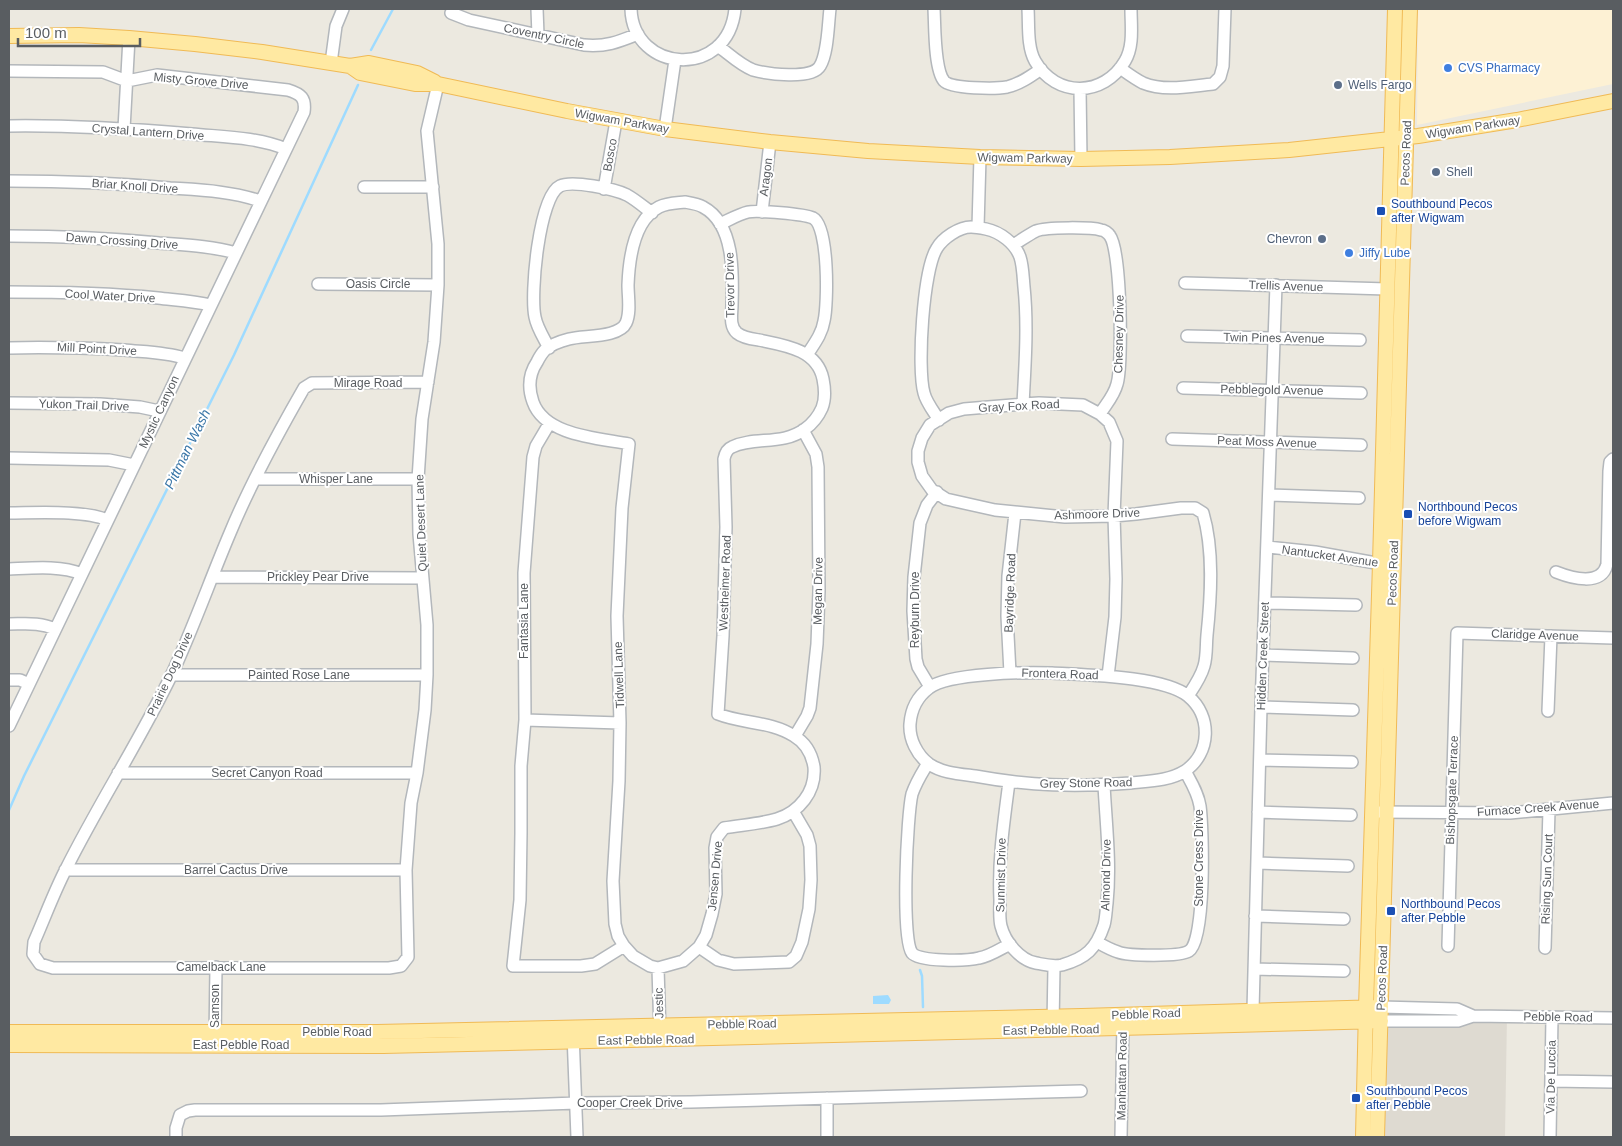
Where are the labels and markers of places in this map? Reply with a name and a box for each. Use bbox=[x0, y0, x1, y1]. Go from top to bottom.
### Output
place label: CVS Pharmacy bbox=[1458, 61, 1540, 75]
marker: CVS Pharmacy bbox=[1442, 62, 1454, 74]
place label: Wells Fargo bbox=[1348, 78, 1412, 92]
marker: Wells Fargo bbox=[1332, 79, 1344, 91]
place label: Shell bbox=[1446, 165, 1473, 179]
marker: Shell bbox=[1430, 166, 1442, 178]
place label: Southbound Pecos after Wigwam bbox=[1391, 197, 1492, 225]
marker: Southbound Pecos after Wigwam bbox=[1375, 205, 1387, 217]
place label: Chevron bbox=[1267, 232, 1312, 246]
marker: Chevron bbox=[1316, 233, 1328, 245]
place label: Jiffy Lube bbox=[1359, 246, 1410, 260]
marker: Jiffy Lube bbox=[1343, 247, 1355, 259]
place label: Northbound Pecos before Wigwam bbox=[1418, 500, 1517, 528]
marker: Northbound Pecos before Wigwam bbox=[1402, 508, 1414, 520]
place label: Northbound Pecos after Pebble bbox=[1401, 897, 1500, 925]
marker: Northbound Pecos after Pebble bbox=[1385, 905, 1397, 917]
place label: Southbound Pecos after Pebble bbox=[1366, 1084, 1467, 1112]
marker: Southbound Pecos after Pebble bbox=[1350, 1092, 1362, 1104]

